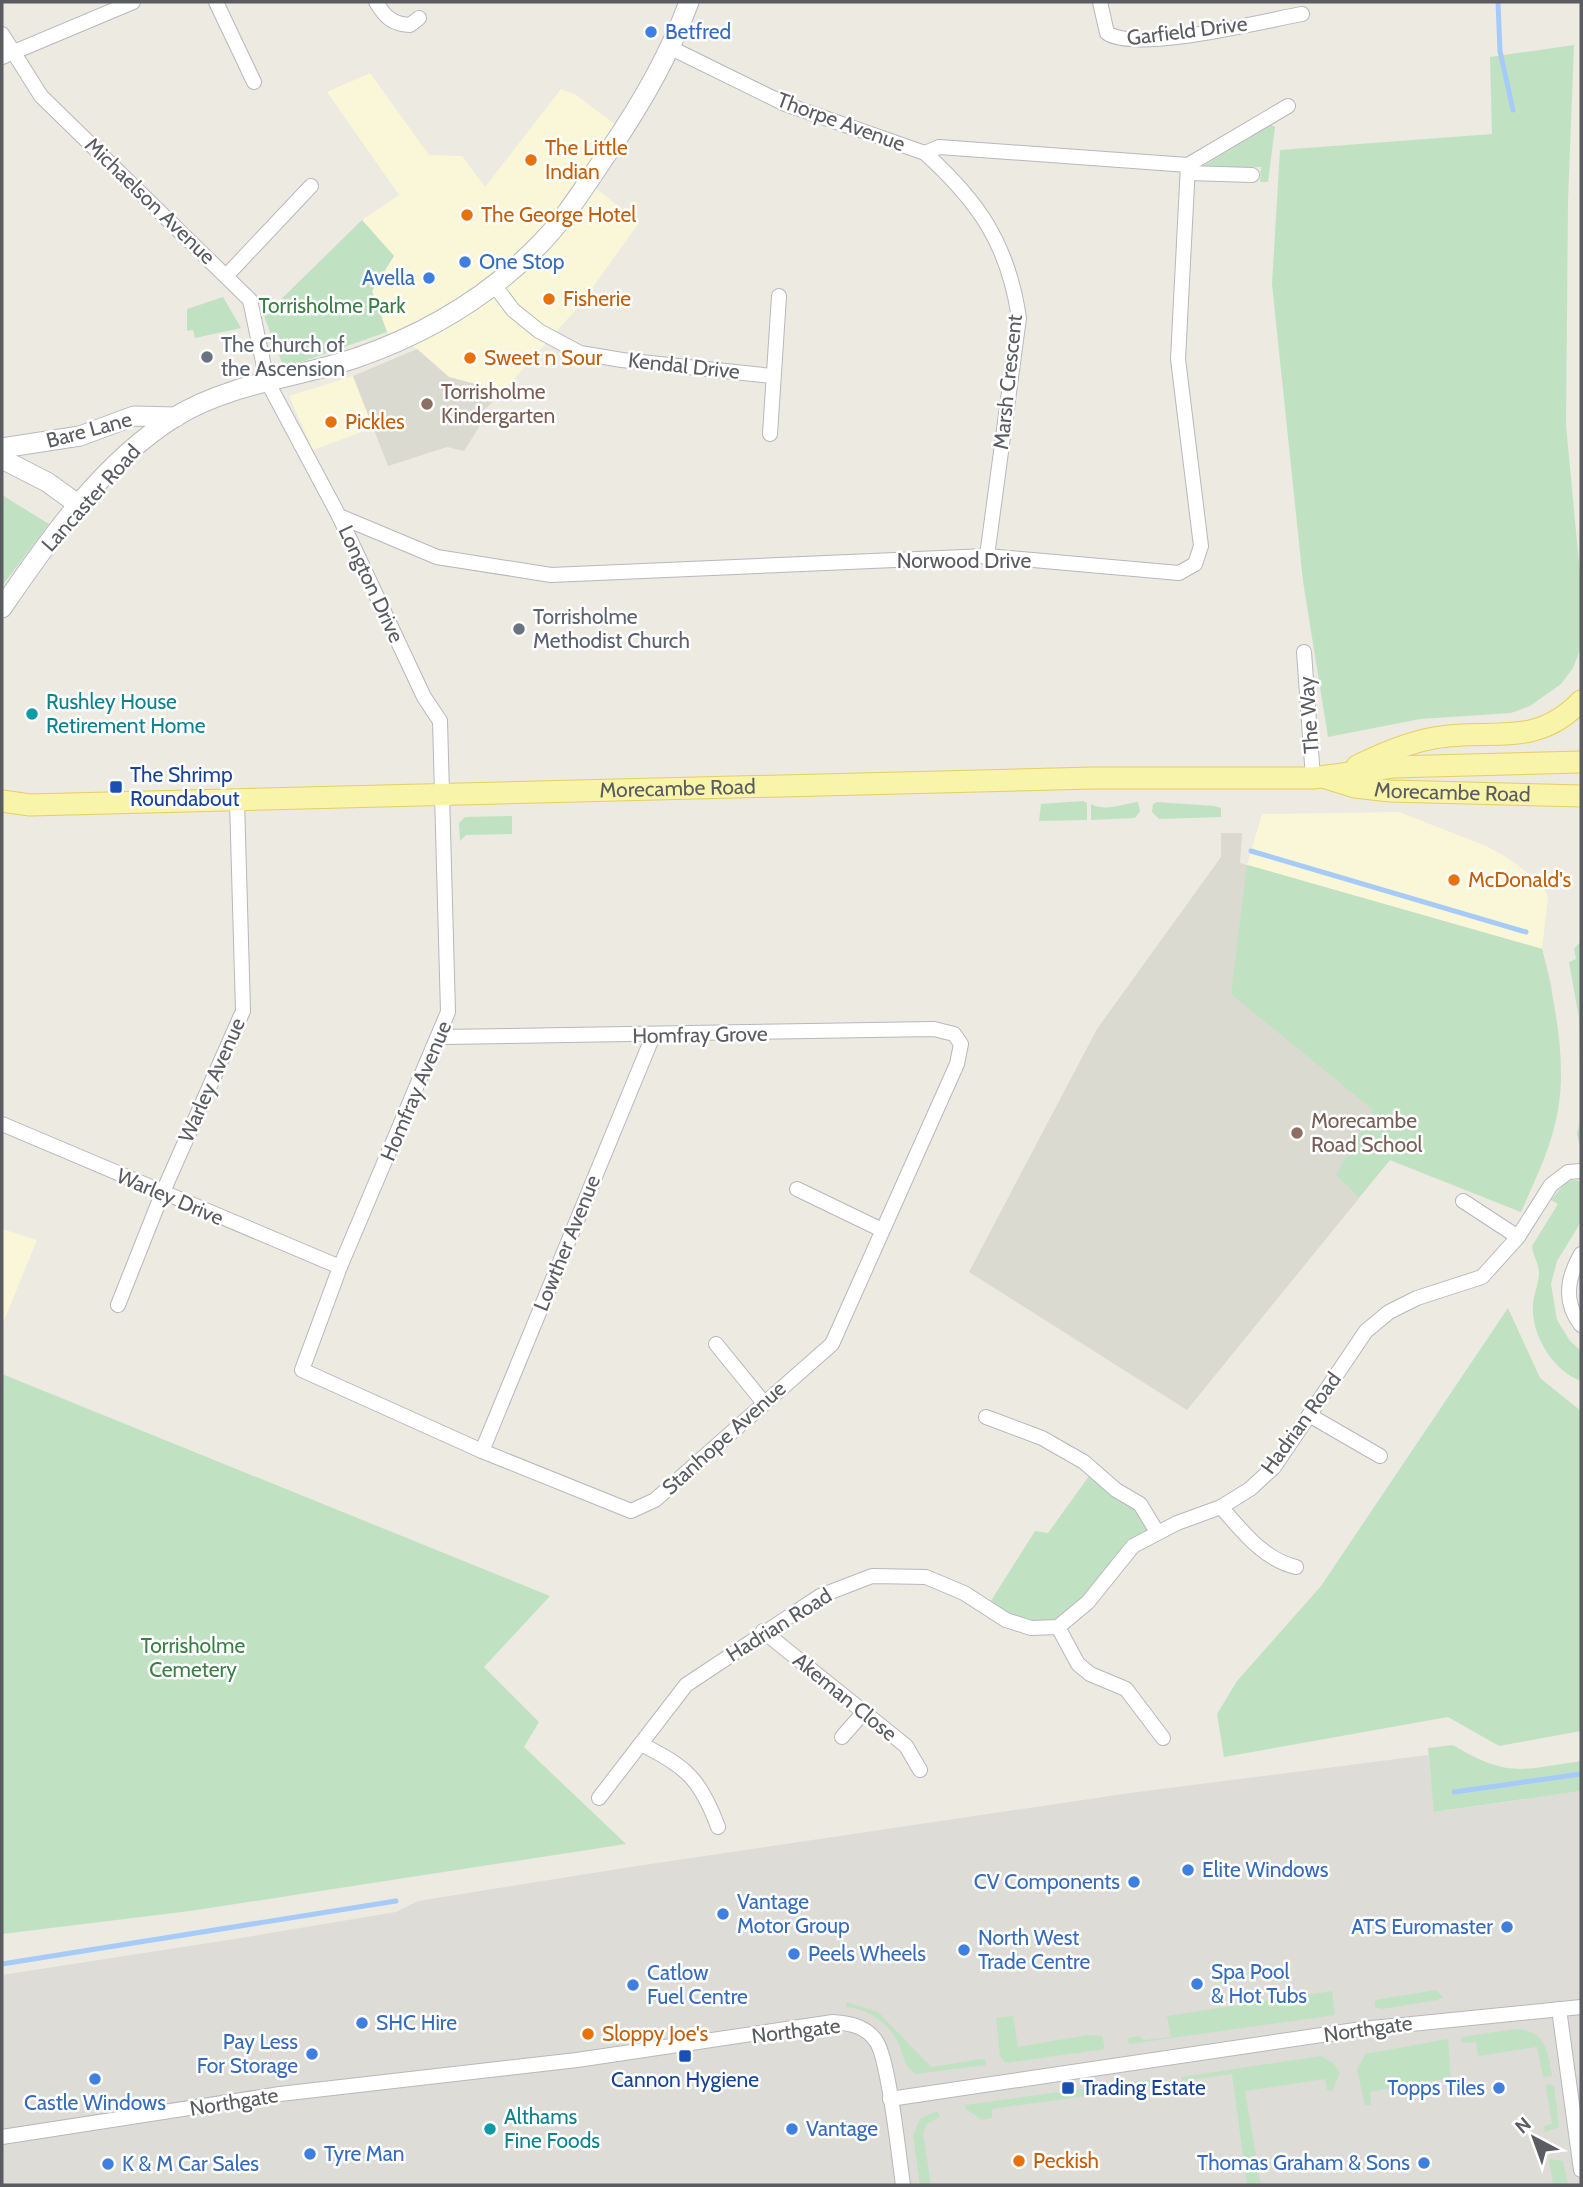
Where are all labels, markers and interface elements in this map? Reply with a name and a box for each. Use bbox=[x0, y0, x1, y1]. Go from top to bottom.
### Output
street label: Garfield Drive bbox=[1125, 11, 1249, 50]
place label: Betfred bbox=[665, 19, 731, 44]
marker: Betfred bbox=[643, 24, 659, 40]
street label: Thorpe Avenue bbox=[774, 87, 909, 156]
street label: Michaelson Avenue bbox=[80, 132, 221, 269]
place label: The Little Indian bbox=[545, 135, 628, 184]
marker: The Little Indian bbox=[523, 152, 539, 168]
place label: The George Hotel bbox=[481, 202, 636, 227]
marker: The George Hotel bbox=[459, 207, 475, 223]
place label: One Stop bbox=[479, 249, 564, 274]
marker: One Stop bbox=[457, 254, 473, 270]
place label: Avella bbox=[362, 265, 415, 290]
marker: Avella bbox=[421, 270, 437, 286]
place label: Fisherie bbox=[563, 286, 631, 311]
marker: Fisherie bbox=[541, 291, 557, 307]
park label: Torrisholme Park bbox=[258, 293, 406, 318]
street label: Marsh Crescent bbox=[988, 313, 1027, 451]
place label: The Church of the Ascension bbox=[221, 332, 345, 381]
place label: Sweet n Sour bbox=[484, 345, 603, 370]
street label: Kendal Drive bbox=[627, 347, 741, 384]
marker: The Church of the Ascension bbox=[199, 349, 215, 365]
marker: Sweet n Sour bbox=[462, 350, 478, 366]
place label: Torrisholme Kindergarten bbox=[441, 379, 555, 428]
marker: Torrisholme Kindergarten bbox=[419, 396, 435, 412]
street label: Bare Lane bbox=[43, 406, 135, 453]
place label: Pickles bbox=[345, 409, 405, 434]
marker: Pickles bbox=[323, 414, 339, 430]
street label: Lancaster Road bbox=[36, 439, 145, 556]
street label: Longton Drive bbox=[333, 521, 410, 646]
street label: Norwood Drive bbox=[897, 548, 1031, 573]
place label: Torrisholme Methodist Church bbox=[533, 604, 690, 653]
marker: Torrisholme Methodist Church bbox=[511, 621, 527, 637]
street label: The Way bbox=[1293, 675, 1324, 754]
place label: Rushley House Retirement Home bbox=[46, 689, 206, 738]
marker: Rushley House Retirement Home bbox=[24, 706, 40, 722]
place label: The Shrimp Roundabout bbox=[130, 762, 240, 811]
street label: Morecambe Road bbox=[599, 774, 756, 803]
street label: Morecambe Road bbox=[1373, 776, 1531, 807]
marker: The Shrimp Roundabout bbox=[108, 779, 124, 795]
place label: McDonald's bbox=[1468, 867, 1572, 892]
marker: McDonald's bbox=[1446, 872, 1462, 888]
street label: Warley Avenue bbox=[173, 1014, 250, 1146]
street label: Homfray Avenue bbox=[375, 1017, 456, 1164]
street label: Homfray Grove bbox=[632, 1021, 768, 1048]
place label: Morecambe Road School bbox=[1311, 1108, 1423, 1157]
marker: Morecambe Road School bbox=[1289, 1125, 1305, 1141]
street label: Warley Drive bbox=[113, 1163, 228, 1230]
street label: Lowther Avenue bbox=[528, 1171, 605, 1314]
street label: Hadrian Road bbox=[1255, 1367, 1346, 1478]
street label: Stanhope Avenue bbox=[657, 1375, 791, 1500]
street label: Hadrian Road bbox=[721, 1582, 836, 1667]
park label: Torrisholme Cemetery bbox=[141, 1633, 246, 1682]
street label: Akeman Close bbox=[788, 1647, 902, 1746]
place label: Elite Windows bbox=[1202, 1857, 1329, 1882]
marker: Elite Windows bbox=[1180, 1862, 1196, 1878]
place label: CV Components bbox=[974, 1869, 1120, 1894]
marker: CV Components bbox=[1126, 1874, 1142, 1890]
place label: Vantage Motor Group bbox=[737, 1889, 850, 1938]
marker: Vantage Motor Group bbox=[715, 1906, 731, 1922]
place label: ATS Euromaster bbox=[1351, 1914, 1493, 1939]
marker: ATS Euromaster bbox=[1499, 1919, 1515, 1935]
place label: North West Trade Centre bbox=[978, 1925, 1090, 1974]
place label: Peels Wheels bbox=[808, 1941, 926, 1966]
marker: North West Trade Centre bbox=[956, 1942, 972, 1958]
marker: Peels Wheels bbox=[786, 1946, 802, 1962]
place label: Spa Pool & Hot Tubs bbox=[1211, 1959, 1307, 2008]
place label: Catlow Fuel Centre bbox=[647, 1960, 748, 2009]
marker: Spa Pool & Hot Tubs bbox=[1189, 1976, 1205, 1992]
marker: Catlow Fuel Centre bbox=[625, 1977, 641, 1993]
place label: SHC Hire bbox=[376, 2010, 457, 2035]
street label: Northgate bbox=[1322, 2010, 1414, 2047]
street label: Northgate bbox=[750, 2013, 842, 2048]
marker: SHC Hire bbox=[354, 2015, 370, 2031]
place label: Sloppy Joe's bbox=[602, 2021, 708, 2046]
marker: Sloppy Joe's bbox=[580, 2026, 596, 2042]
place label: Pay Less For Storage bbox=[197, 2029, 298, 2078]
marker: Pay Less For Storage bbox=[304, 2046, 320, 2062]
marker: Cannon Hygiene bbox=[677, 2048, 693, 2064]
place label: Cannon Hygiene bbox=[611, 2067, 759, 2092]
marker: Castle Windows bbox=[87, 2071, 103, 2087]
place label: Trading Estate bbox=[1082, 2075, 1206, 2100]
place label: Topps Tiles bbox=[1387, 2075, 1485, 2100]
marker: Trading Estate bbox=[1060, 2080, 1076, 2096]
marker: Topps Tiles bbox=[1491, 2080, 1507, 2096]
street label: Northgate bbox=[188, 2082, 280, 2121]
place label: Castle Windows bbox=[24, 2090, 166, 2115]
north arrow bbox=[1499, 2103, 1569, 2173]
place label: Althams Fine Foods bbox=[504, 2104, 600, 2153]
text: N bbox=[1511, 2112, 1536, 2139]
place label: Vantage bbox=[806, 2116, 878, 2141]
marker: Althams Fine Foods bbox=[482, 2121, 498, 2137]
marker: Vantage bbox=[784, 2121, 800, 2137]
place label: Tyre Man bbox=[324, 2141, 405, 2166]
marker: Tyre Man bbox=[302, 2146, 318, 2162]
place label: Peckish bbox=[1033, 2148, 1099, 2173]
place label: Thomas Graham & Sons bbox=[1197, 2150, 1410, 2175]
place label: K & M Car Sales bbox=[122, 2151, 259, 2176]
marker: Peckish bbox=[1011, 2153, 1027, 2169]
marker: Thomas Graham & Sons bbox=[1416, 2155, 1432, 2171]
marker: K & M Car Sales bbox=[100, 2156, 116, 2172]

